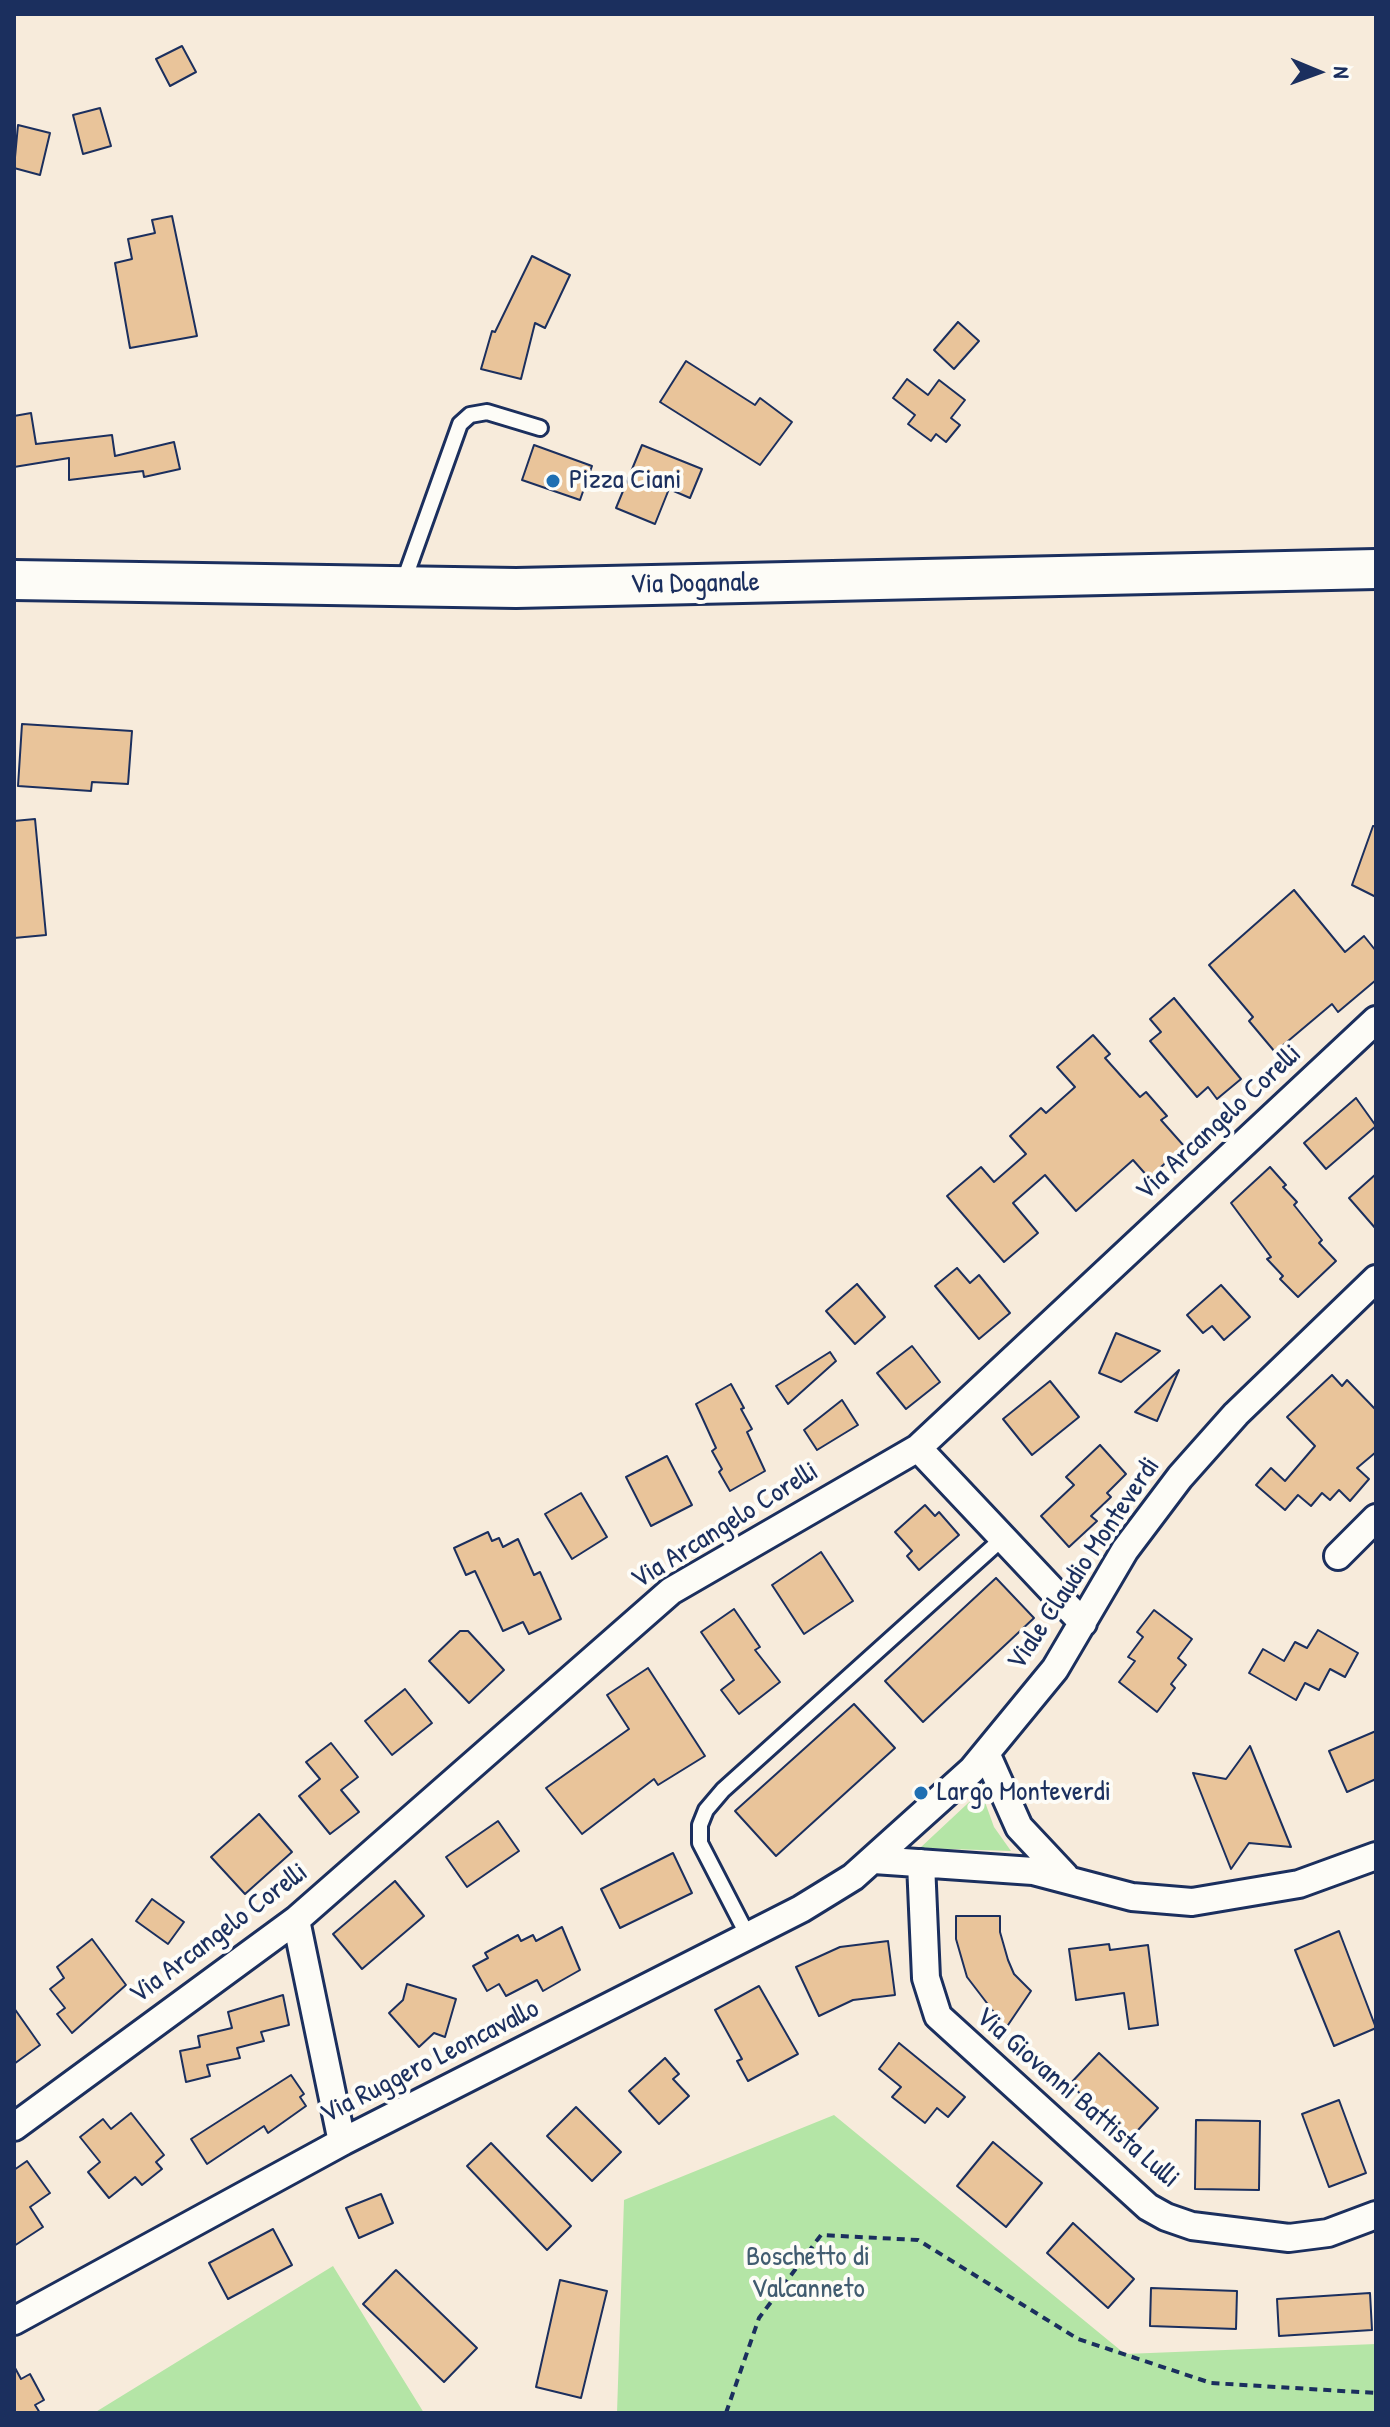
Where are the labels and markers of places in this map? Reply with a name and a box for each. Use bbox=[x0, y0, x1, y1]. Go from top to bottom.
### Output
place label: Pizza Ciani bbox=[569, 464, 682, 498]
marker: Pizza Ciani bbox=[544, 472, 562, 490]
place label: Largo Monteverdi bbox=[937, 1776, 1111, 1810]
marker: Largo Monteverdi bbox=[912, 1784, 930, 1802]

